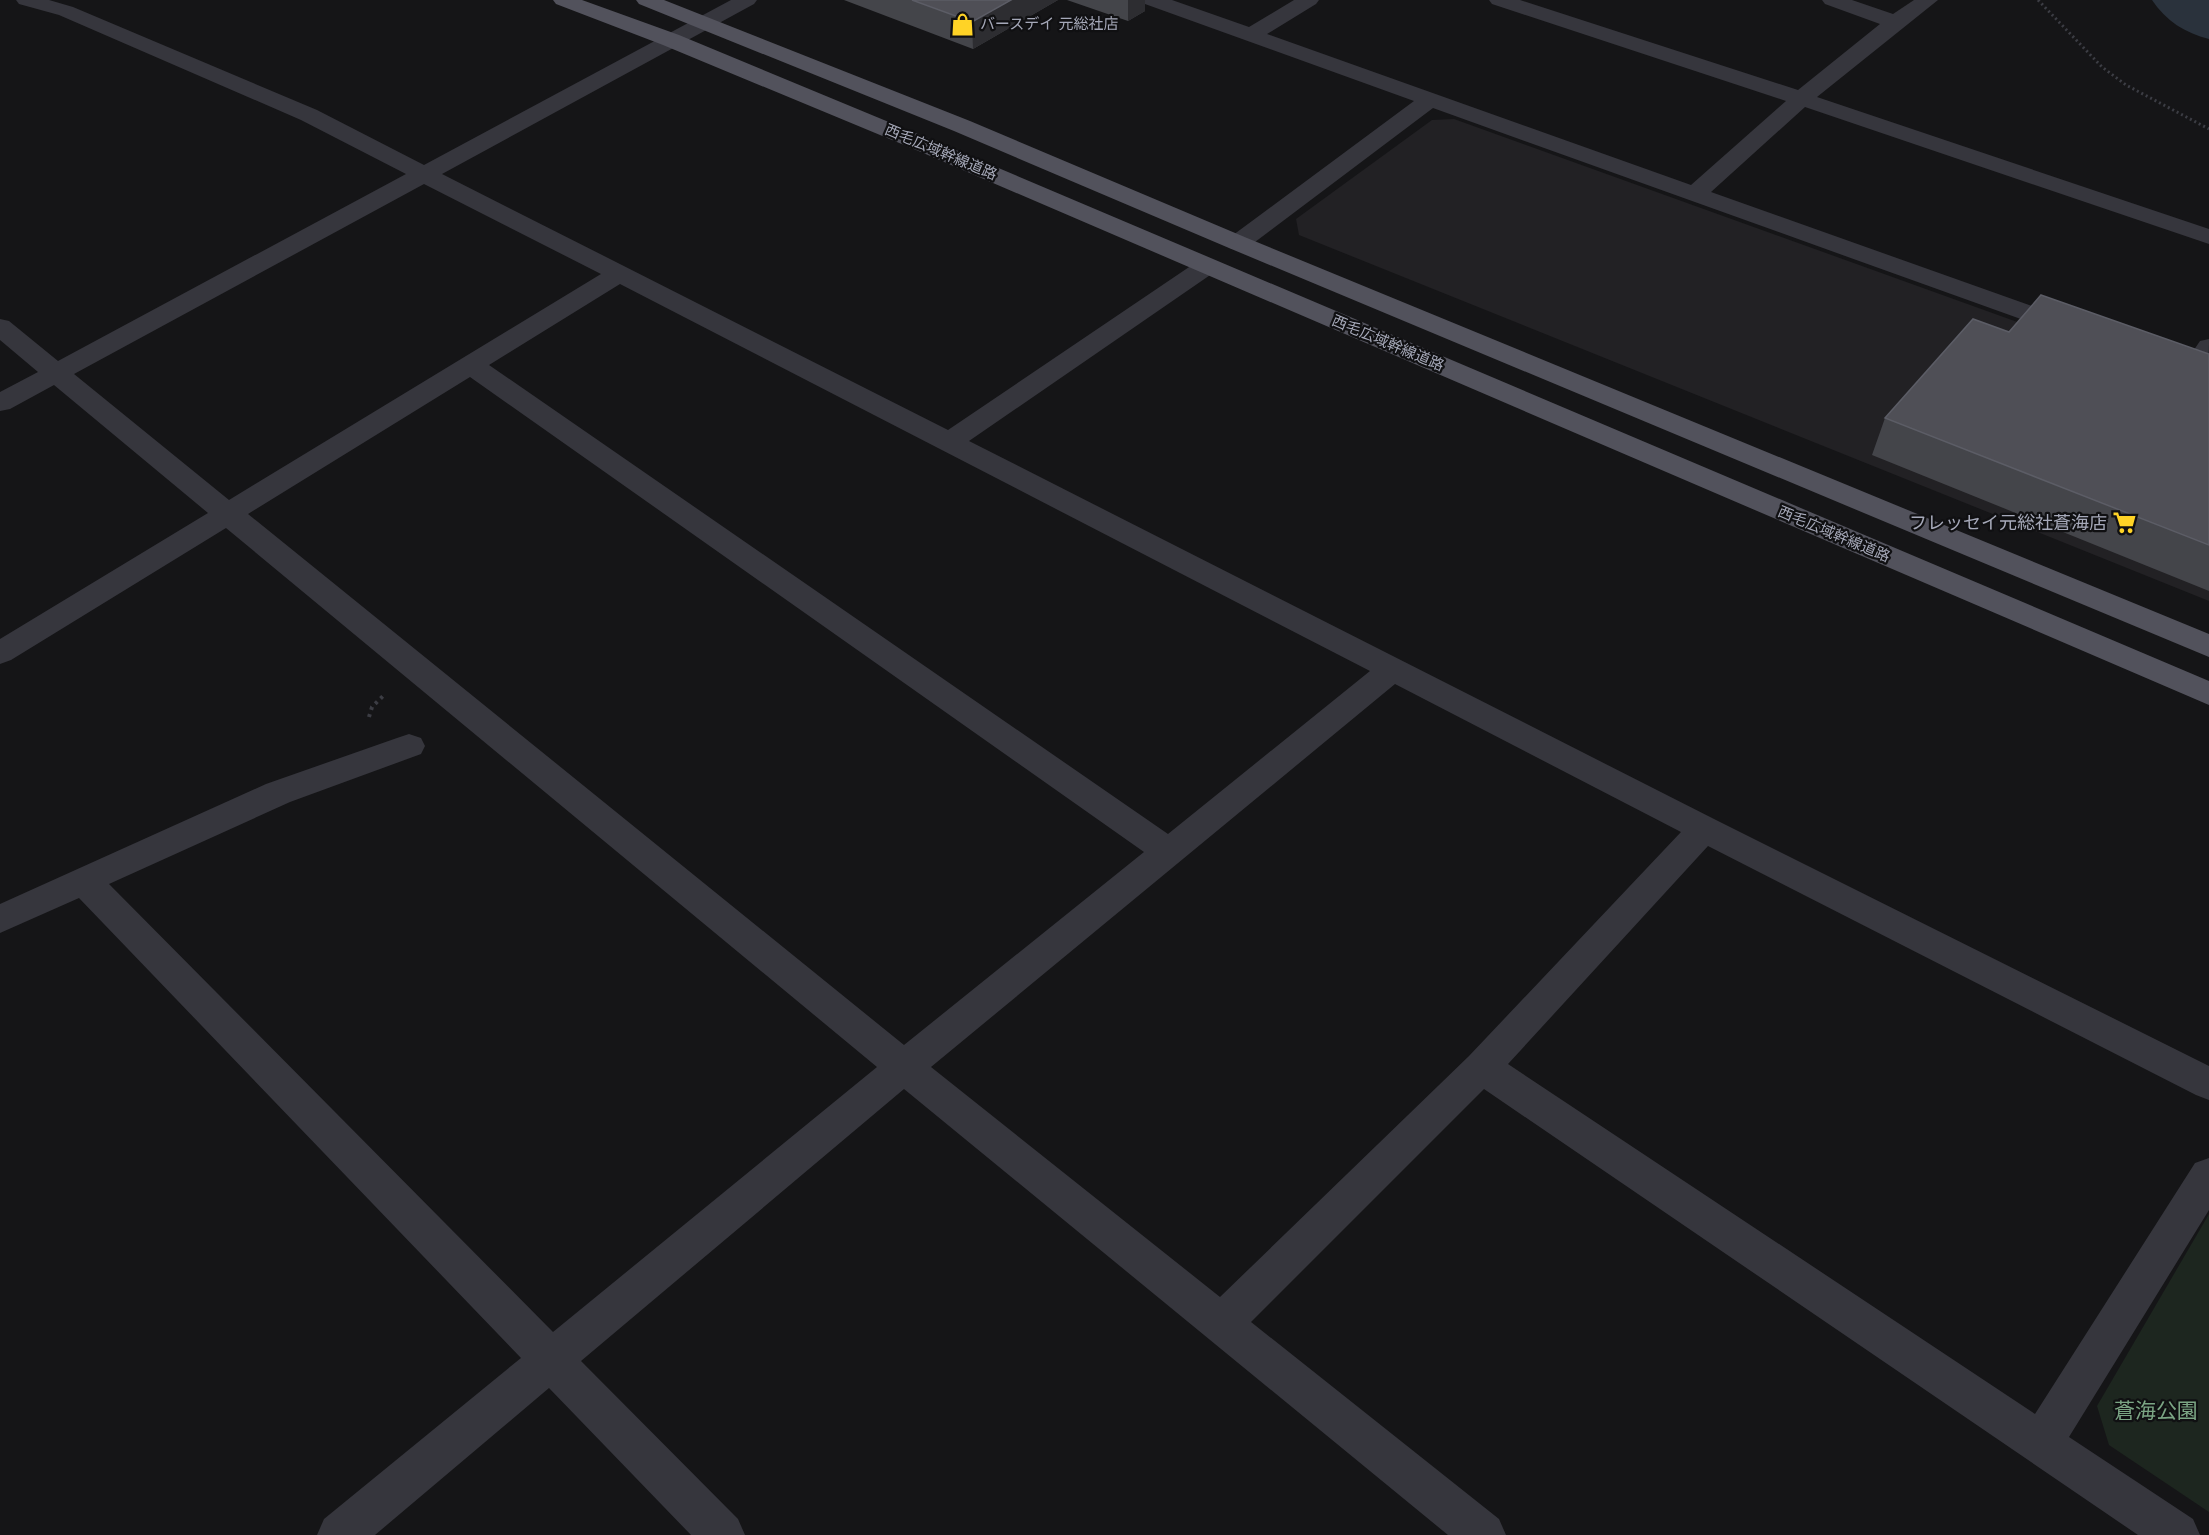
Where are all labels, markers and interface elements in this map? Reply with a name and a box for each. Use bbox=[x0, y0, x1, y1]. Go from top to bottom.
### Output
shop icon: バースデイ 元総社店 bbox=[949, 11, 975, 37]
place label: バースデイ 元総社店 bbox=[980, 15, 1118, 32]
street label: 西毛広域幹線道路 bbox=[883, 120, 1000, 183]
street label: 西毛広域幹線道路 bbox=[1330, 311, 1447, 374]
street label: 西毛広域幹線道路 bbox=[1776, 502, 1893, 565]
supermarket icon: フレッセイ元総社蒼海店 bbox=[2112, 510, 2138, 536]
place label: フレッセイ元総社蒼海店 bbox=[1909, 513, 2107, 533]
park label: 蒼海公園 bbox=[2114, 1399, 2198, 1422]

